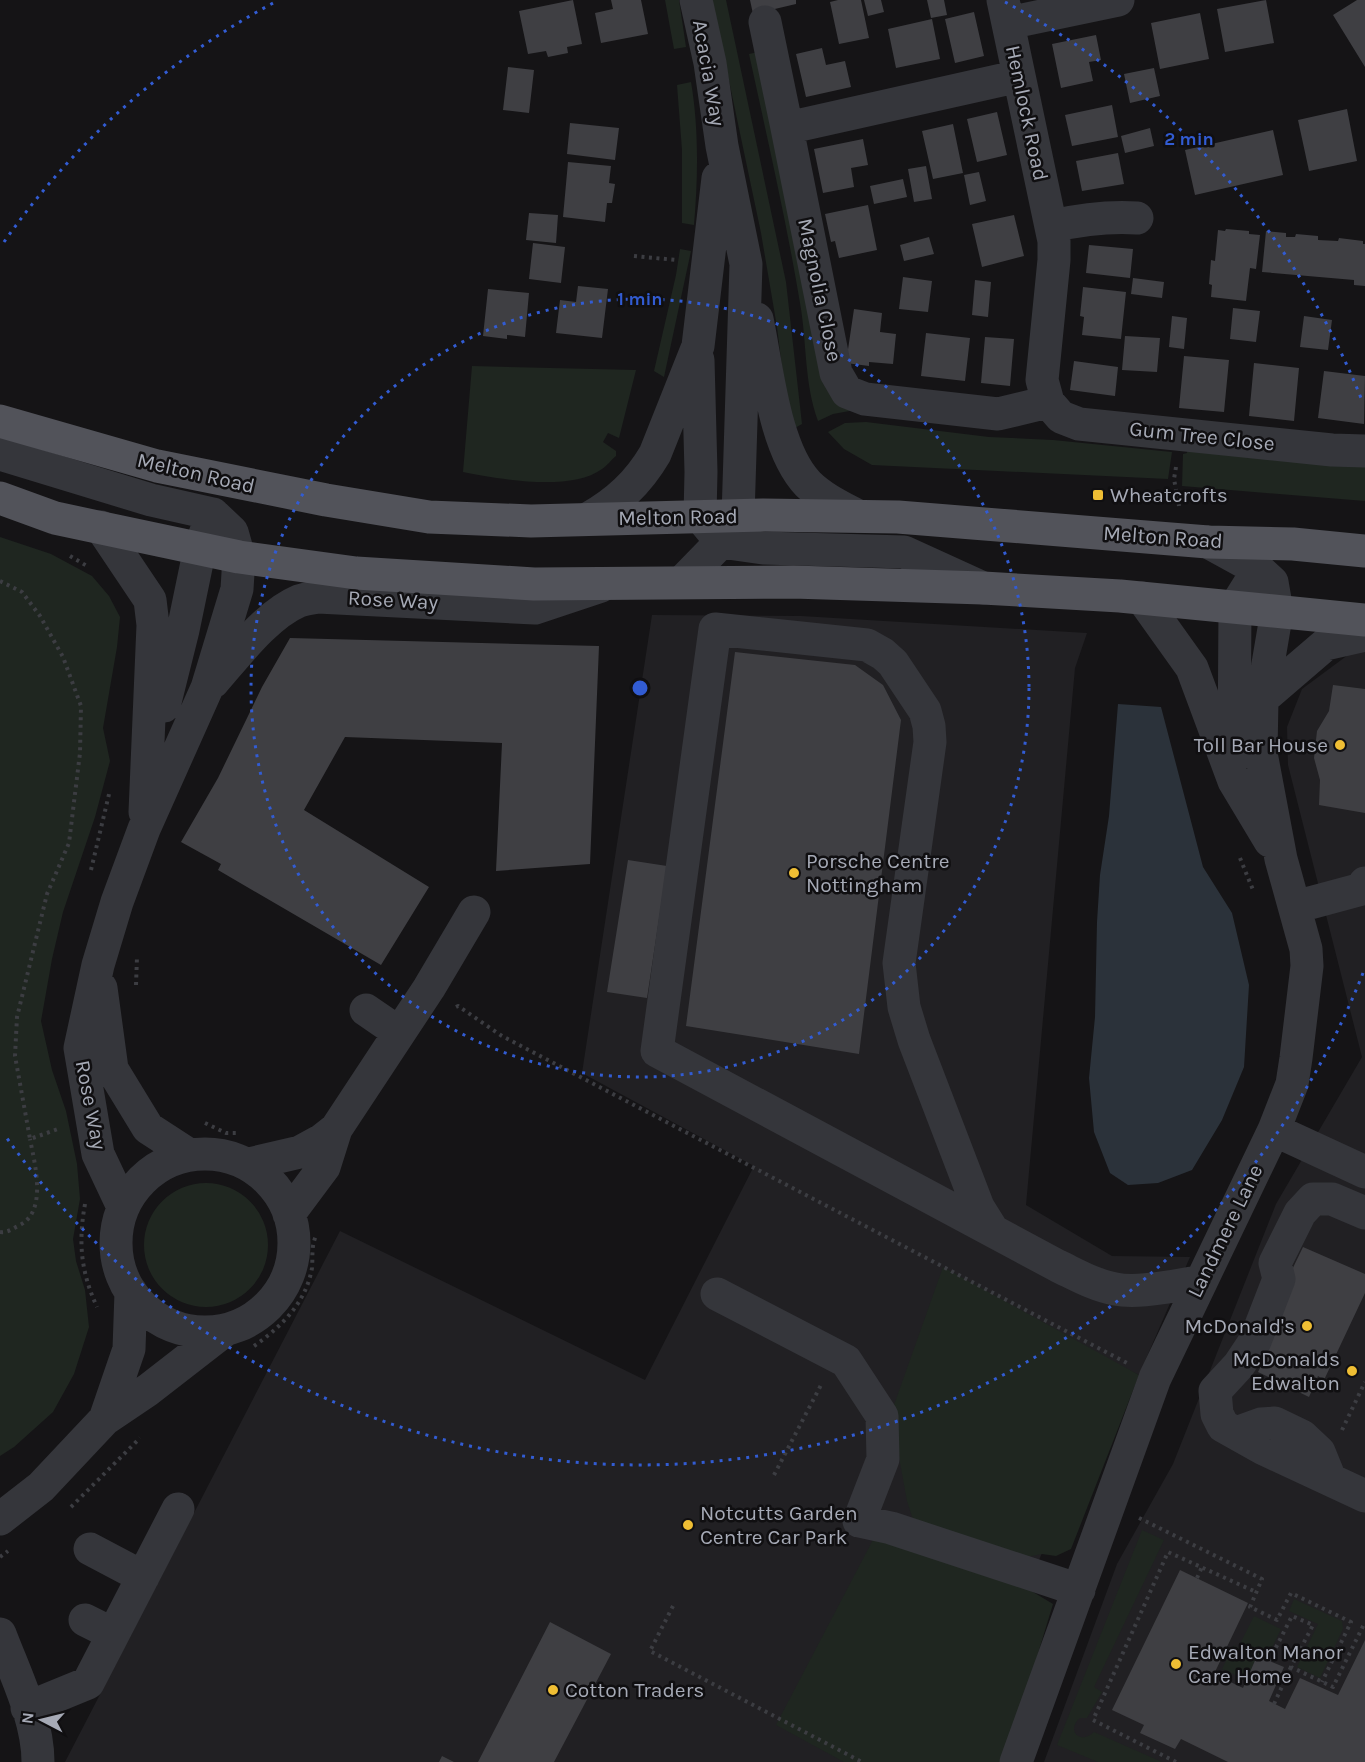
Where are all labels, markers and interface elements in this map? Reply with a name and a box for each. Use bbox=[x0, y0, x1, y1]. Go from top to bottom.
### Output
street label: Acacia Way bbox=[688, 18, 730, 128]
street label: Hemlock Road bbox=[1001, 43, 1053, 183]
text: 2 min bbox=[1164, 128, 1214, 150]
street label: Magnolia Close bbox=[793, 216, 847, 364]
text: 1 min bbox=[617, 288, 663, 310]
street label: Gum Tree Close bbox=[1128, 416, 1276, 456]
street label: Melton Road bbox=[135, 448, 257, 498]
place label: Wheatcrofts bbox=[1110, 483, 1228, 507]
marker: Wheatcrofts bbox=[1091, 488, 1105, 502]
street label: Melton Road bbox=[618, 504, 738, 530]
street label: Melton Road bbox=[1102, 521, 1224, 553]
street label: Rose Way bbox=[347, 586, 439, 614]
centre of rings bbox=[630, 678, 650, 698]
place label: Toll Bar House bbox=[1194, 733, 1328, 757]
marker: Toll Bar House bbox=[1333, 738, 1347, 752]
place label: Porsche Centre Nottingham bbox=[806, 849, 950, 897]
marker: Porsche Centre Nottingham bbox=[787, 866, 801, 880]
street label: Rose Way bbox=[71, 1058, 111, 1152]
street label: Landmere Lane bbox=[1182, 1161, 1268, 1301]
place label: McDonald's bbox=[1185, 1314, 1295, 1338]
marker: McDonald's bbox=[1300, 1319, 1314, 1333]
place label: McDonalds Edwalton bbox=[1232, 1347, 1340, 1395]
marker: McDonalds Edwalton bbox=[1345, 1364, 1359, 1378]
place label: Notcutts Garden Centre Car Park bbox=[700, 1501, 858, 1549]
marker: Notcutts Garden Centre Car Park bbox=[681, 1518, 695, 1532]
place label: Edwalton Manor Care Home bbox=[1188, 1640, 1343, 1688]
marker: Edwalton Manor Care Home bbox=[1169, 1657, 1183, 1671]
place label: Cotton Traders bbox=[565, 1678, 704, 1702]
marker: Cotton Traders bbox=[546, 1683, 560, 1697]
north arrow bbox=[12, 1690, 72, 1750]
text: N bbox=[17, 1711, 38, 1725]

